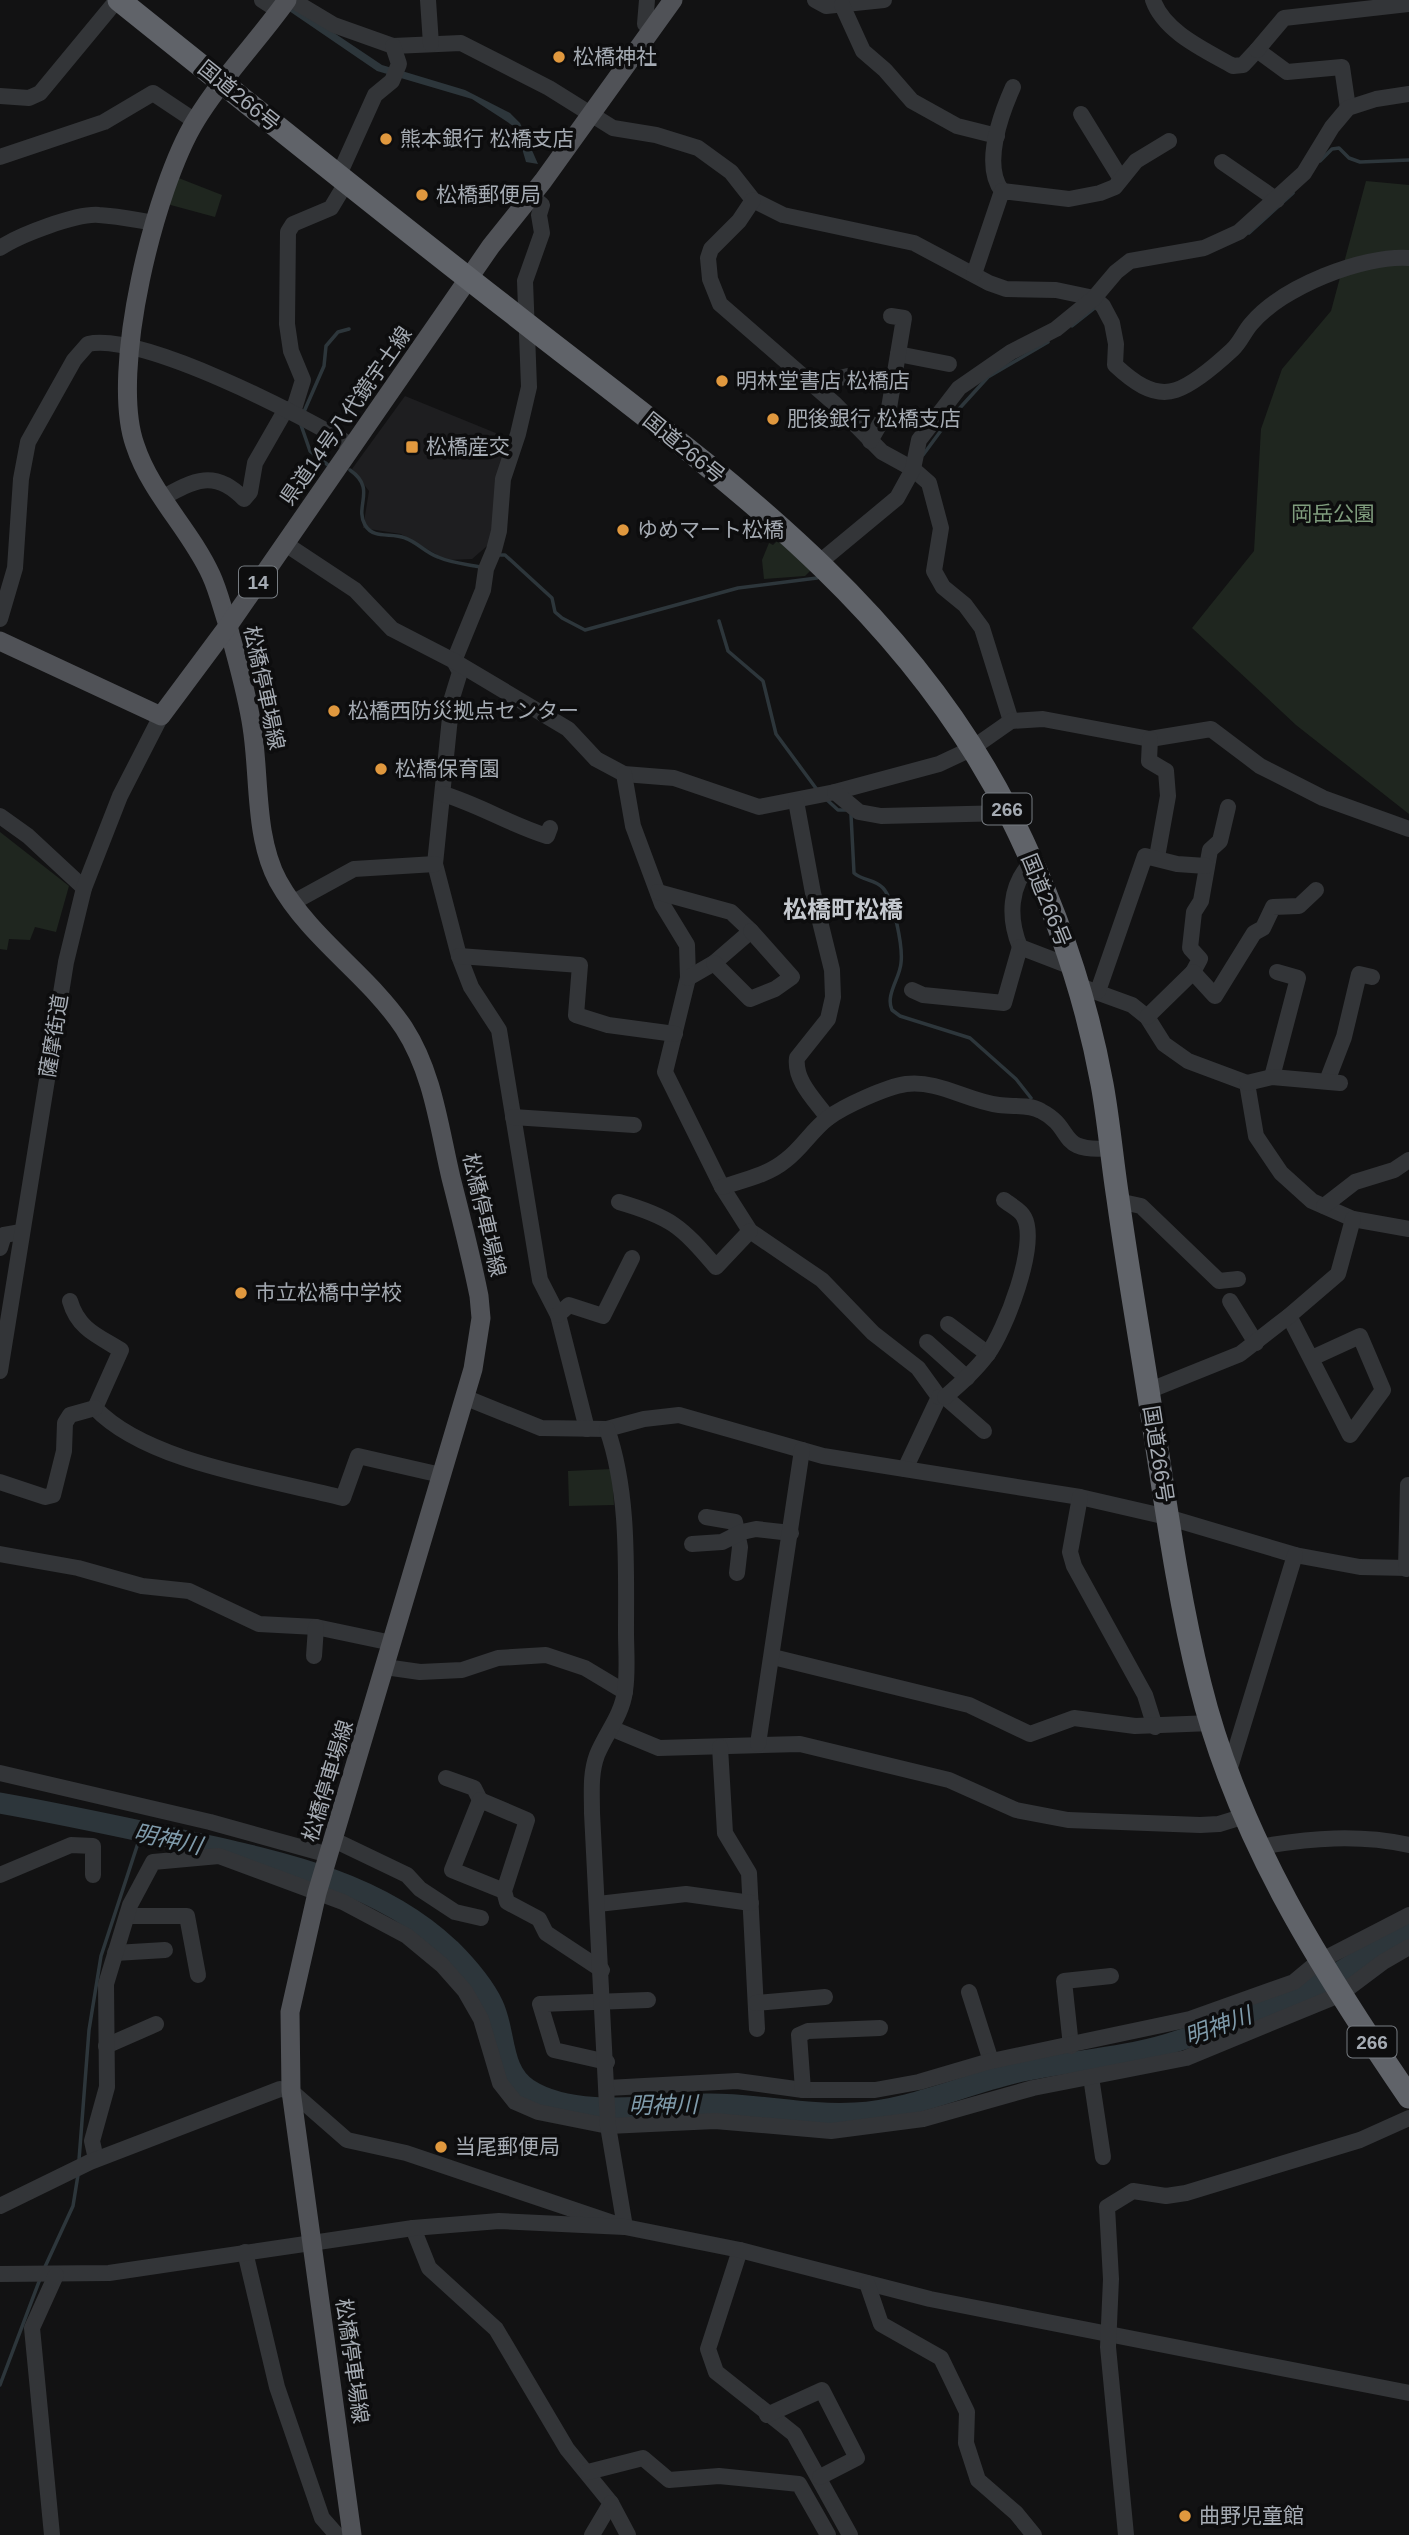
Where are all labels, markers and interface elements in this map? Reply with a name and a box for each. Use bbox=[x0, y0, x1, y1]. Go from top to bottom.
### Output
place label: 松橋神社 bbox=[573, 45, 657, 68]
marker: 松橋神社 bbox=[551, 49, 567, 65]
street label: 国道266号 bbox=[194, 56, 285, 135]
place label: 熊本銀行 松橋支店 bbox=[400, 127, 574, 150]
marker: 熊本銀行 松橋支店 bbox=[378, 131, 394, 147]
place label: 松橋郵便局 bbox=[436, 183, 541, 206]
marker: 松橋郵便局 bbox=[414, 187, 430, 203]
street label: 県道14号八代鏡宇土線 bbox=[275, 322, 416, 509]
place label: 明林堂書店 松橋店 bbox=[736, 369, 910, 392]
marker: 明林堂書店 松橋店 bbox=[714, 373, 730, 389]
place label: 肥後銀行 松橋支店 bbox=[787, 407, 961, 430]
street label: 国道266号 bbox=[639, 408, 730, 487]
marker: 肥後銀行 松橋支店 bbox=[765, 411, 781, 427]
place label: 松橋産交 bbox=[426, 435, 510, 458]
marker: 松橋産交 bbox=[404, 439, 420, 455]
park label: 岡岳公園 bbox=[1291, 502, 1375, 525]
place label: ゆめマート松橋 bbox=[637, 518, 784, 541]
marker: ゆめマート松橋 bbox=[615, 522, 631, 538]
road number: 14 bbox=[239, 566, 277, 597]
street label: 松橋停車場線 bbox=[240, 624, 289, 752]
place label: 松橋西防災拠点センター bbox=[348, 699, 579, 722]
marker: 松橋西防災拠点センター bbox=[326, 703, 342, 719]
place label: 松橋保育園 bbox=[395, 757, 500, 780]
marker: 松橋保育園 bbox=[373, 761, 389, 777]
road number: 266 bbox=[982, 794, 1032, 824]
street label: 国道266号 bbox=[1017, 850, 1075, 950]
district label: 松橋町松橋 bbox=[783, 896, 903, 923]
street label: 薩摩街道 bbox=[36, 993, 71, 1079]
street label: 松橋停車場線 bbox=[459, 1151, 510, 1279]
place label: 市立松橋中学校 bbox=[255, 1281, 402, 1304]
marker: 市立松橋中学校 bbox=[233, 1285, 249, 1301]
street label: 国道266号 bbox=[1139, 1404, 1178, 1504]
street label: 松橋停車場線 bbox=[298, 1717, 357, 1844]
water label: 明神川 bbox=[132, 1819, 207, 1860]
water label: 明神川 bbox=[1181, 2001, 1258, 2050]
road number: 266 bbox=[1348, 2026, 1396, 2058]
water label: 明神川 bbox=[628, 2091, 701, 2119]
place label: 当尾郵便局 bbox=[455, 2135, 560, 2158]
marker: 当尾郵便局 bbox=[433, 2139, 449, 2155]
street label: 松橋停車場線 bbox=[332, 2297, 373, 2425]
place label: 曲野児童館 bbox=[1199, 2504, 1304, 2527]
marker: 曲野児童館 bbox=[1177, 2508, 1193, 2524]

